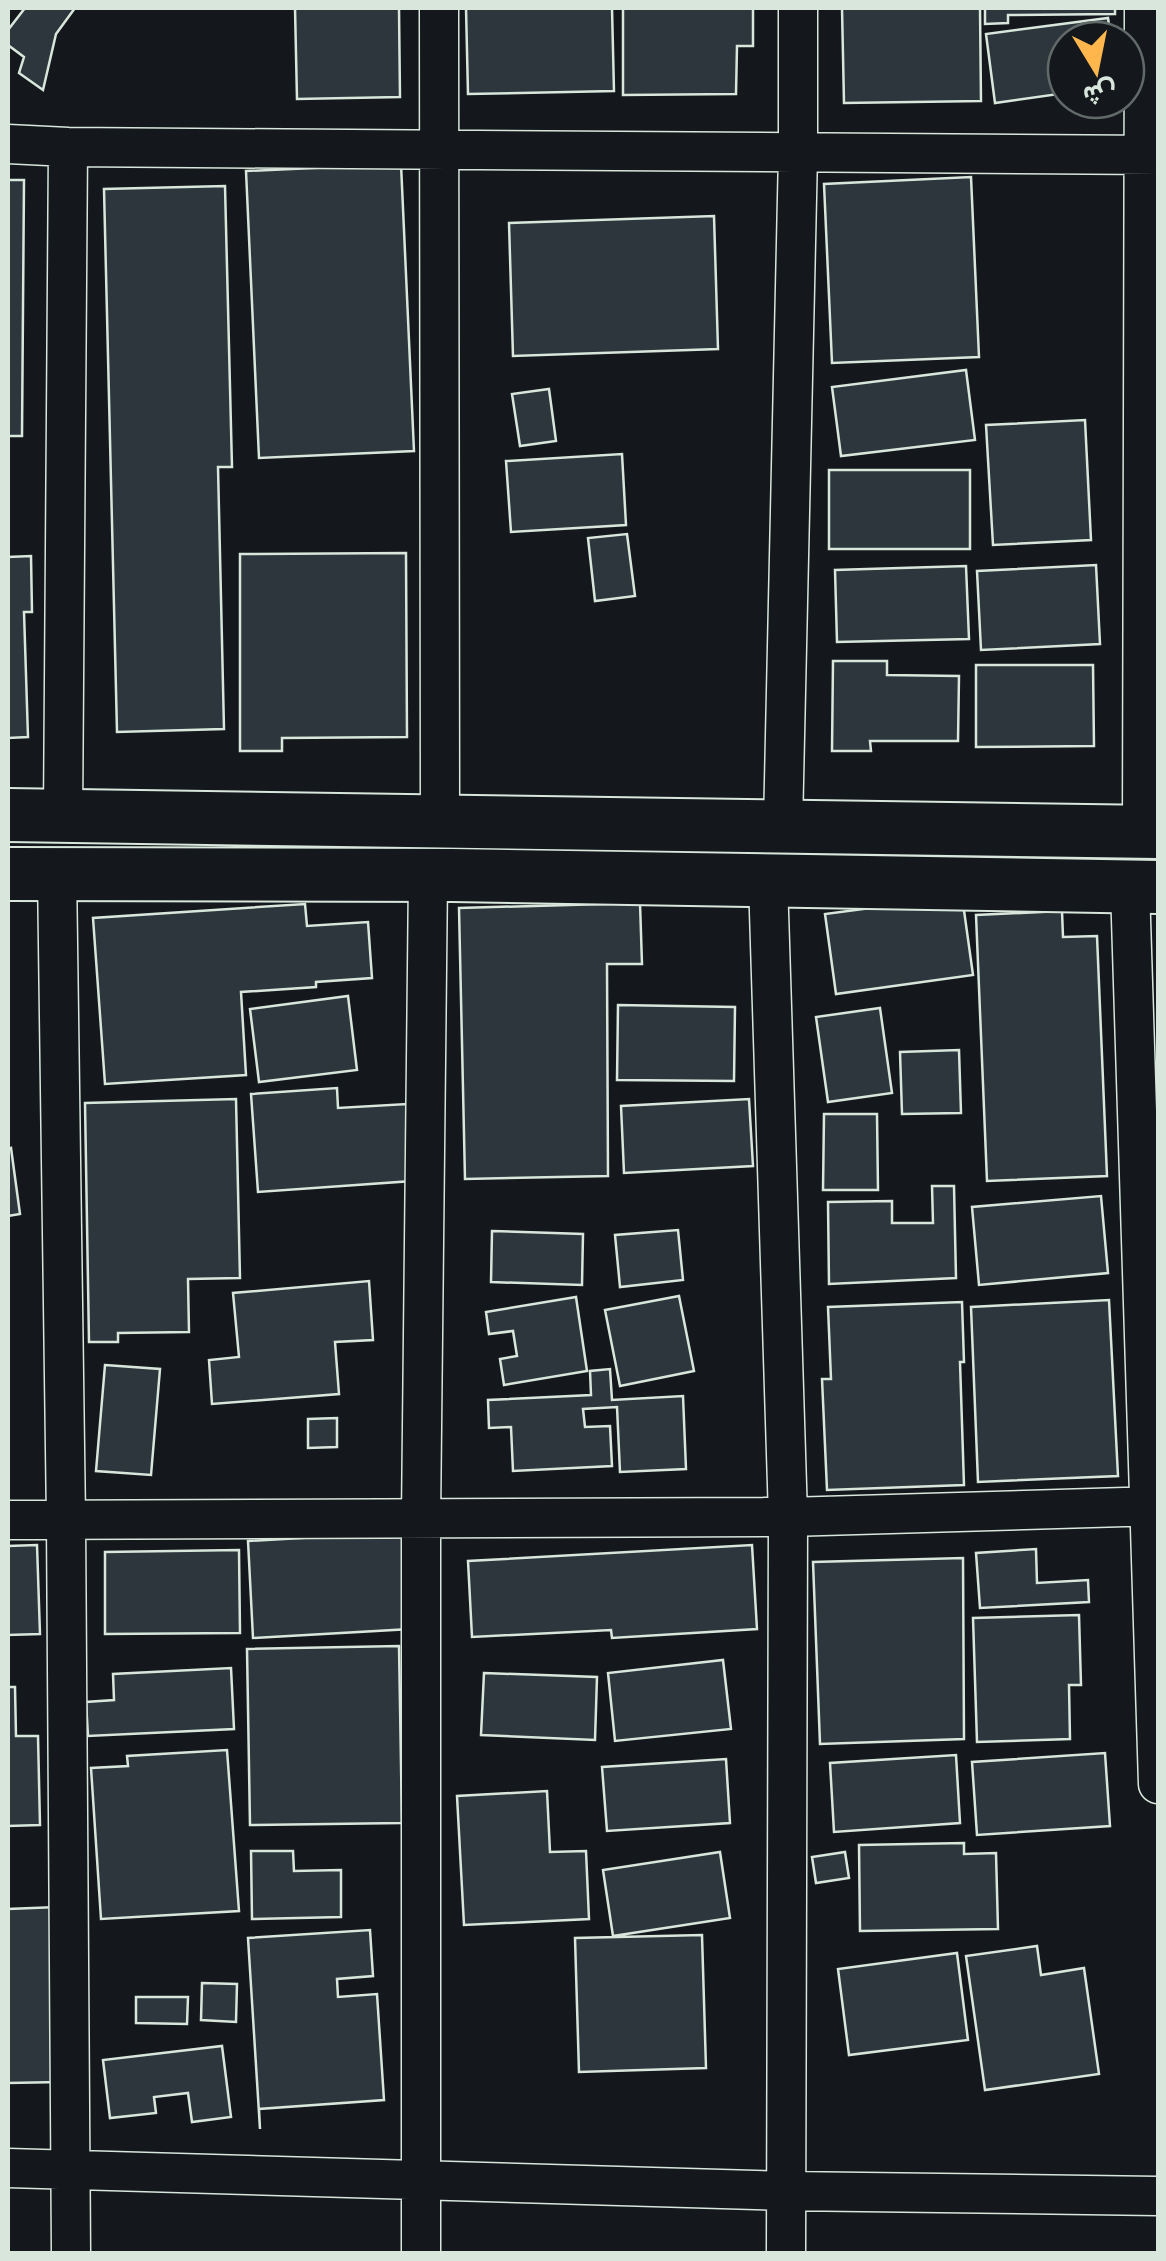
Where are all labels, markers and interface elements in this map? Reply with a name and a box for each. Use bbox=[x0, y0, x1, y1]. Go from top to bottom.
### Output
north arrow bbox=[1046, 20, 1146, 120]
text: ش bbox=[1081, 75, 1120, 117]

